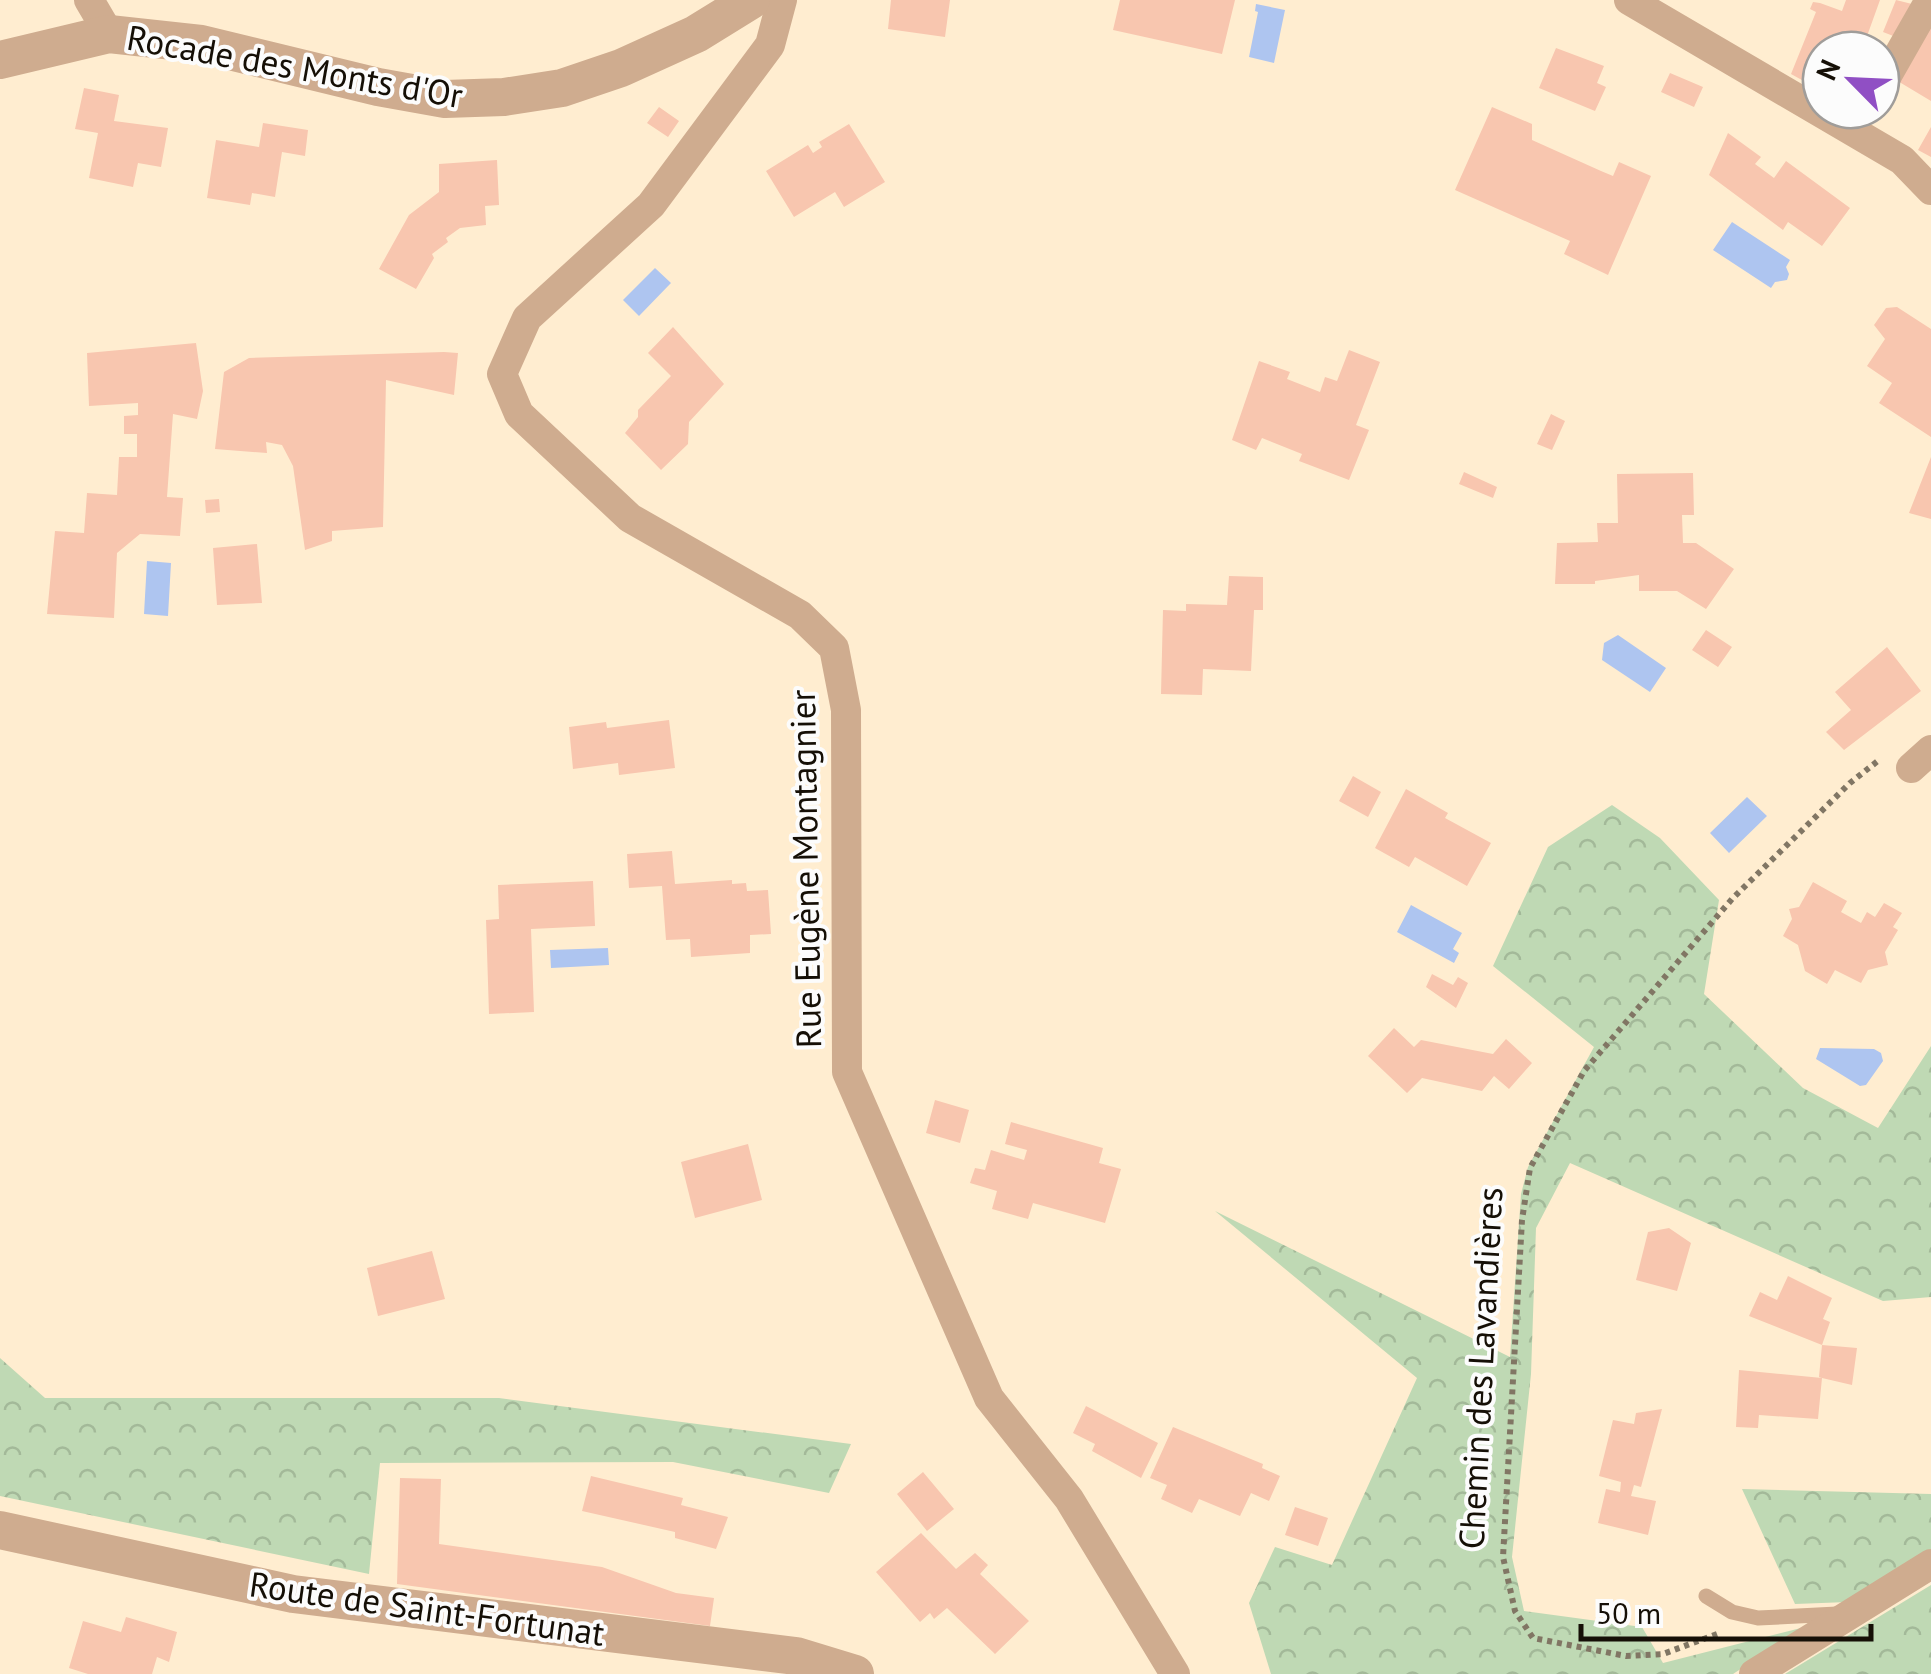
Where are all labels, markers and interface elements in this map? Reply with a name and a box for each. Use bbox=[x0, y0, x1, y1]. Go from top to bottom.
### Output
street label: Rocade des Monts d'Or bbox=[124, 14, 467, 118]
north arrow bbox=[1801, 30, 1901, 130]
text: N bbox=[1807, 54, 1848, 86]
street label: Rue Eugène Montagnier bbox=[779, 689, 831, 1049]
street label: Chemin des Lavandières bbox=[1448, 1186, 1512, 1550]
street label: Route de Saint-Fortunat bbox=[247, 1560, 608, 1656]
scale bar bbox=[1581, 1579, 1871, 1641]
text: 50 m bbox=[1596, 1593, 1661, 1632]

